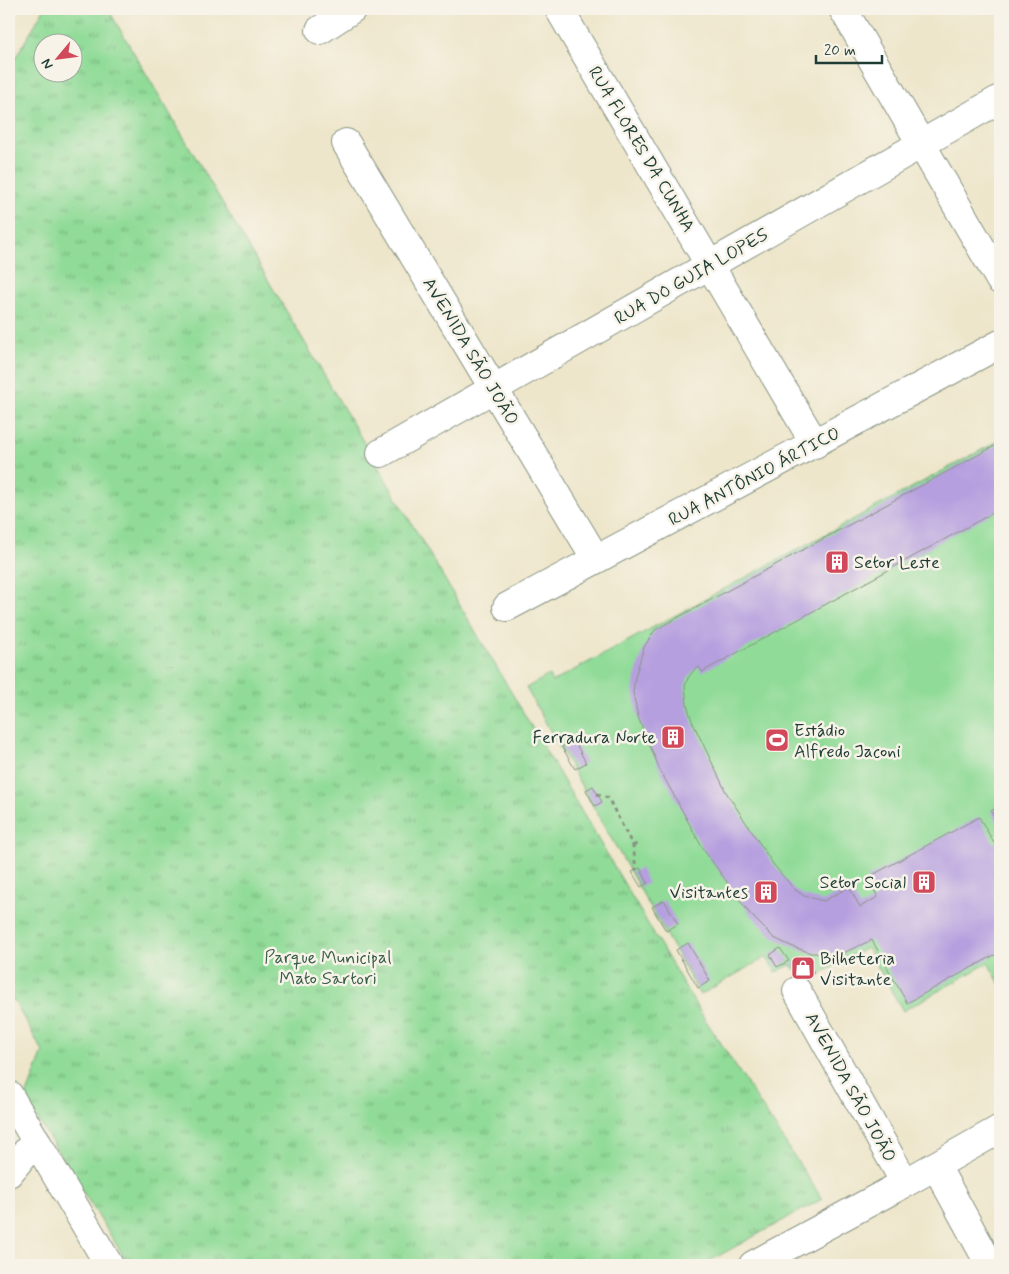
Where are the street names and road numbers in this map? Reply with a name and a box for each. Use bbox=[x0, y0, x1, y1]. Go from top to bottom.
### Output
street label: RUA FLORES DA CUNHA bbox=[582, 62, 700, 237]
street label: RUA DO GUIA LOPES bbox=[610, 223, 773, 331]
street label: AVENIDA SÃO JOÃO bbox=[417, 273, 524, 430]
street label: RUA ANTÔNIO ÁRTICO bbox=[665, 421, 844, 532]
street label: AVENIDA SÃO JOÃO bbox=[799, 1008, 901, 1167]

